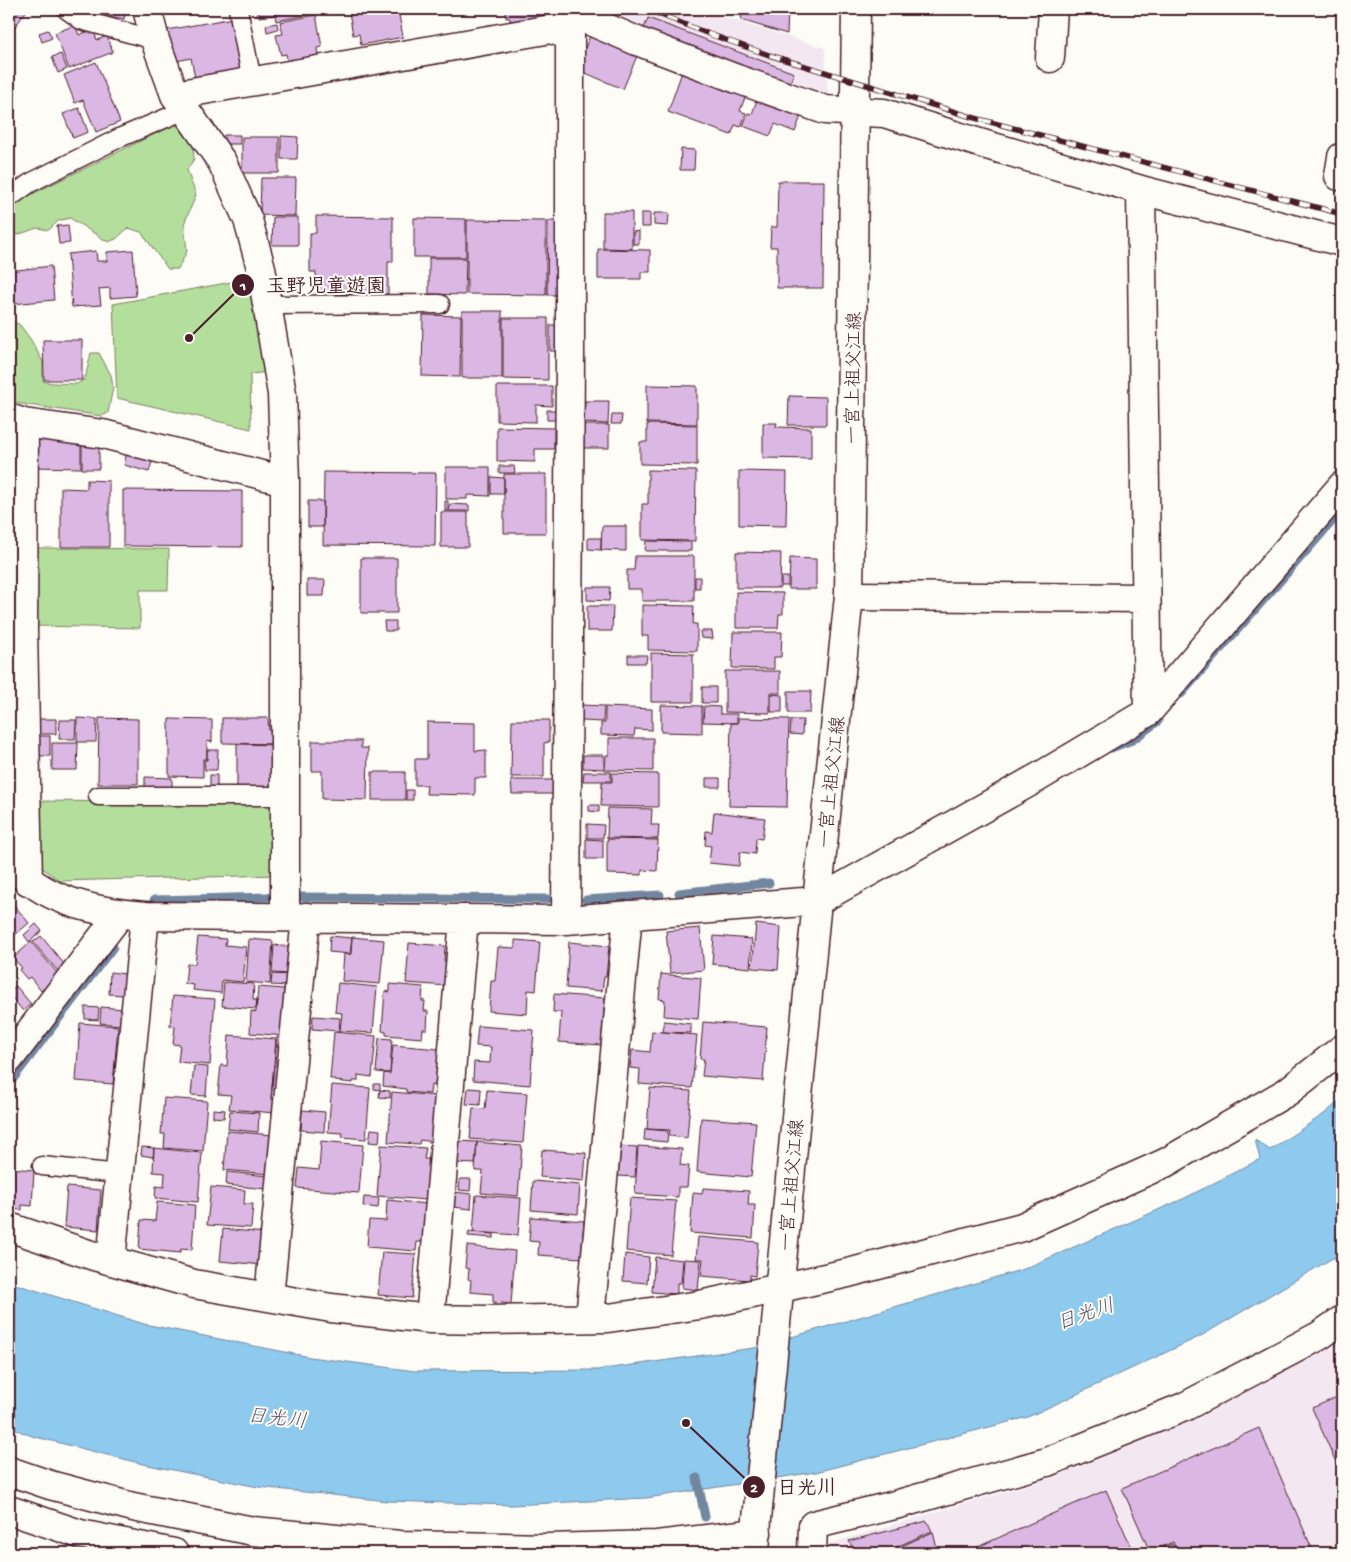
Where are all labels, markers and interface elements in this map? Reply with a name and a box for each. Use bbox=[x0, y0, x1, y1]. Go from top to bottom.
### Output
callout: 玉野児童遊園 bbox=[231, 268, 396, 303]
text: 玉野児童遊園 bbox=[266, 275, 386, 300]
text: 1 bbox=[239, 278, 246, 296]
street label: 一宮上祖父江線 bbox=[842, 311, 868, 445]
street label: 一宮上祖父江線 bbox=[814, 715, 852, 850]
street label: 一宮上祖父江線 bbox=[775, 1118, 811, 1253]
water label: 日光川 bbox=[1054, 1295, 1118, 1337]
water label: 日光川 bbox=[246, 1405, 308, 1435]
callout: 日光川 bbox=[742, 1470, 847, 1505]
text: 日光川 bbox=[777, 1477, 837, 1502]
text: 2 bbox=[750, 1480, 758, 1498]

